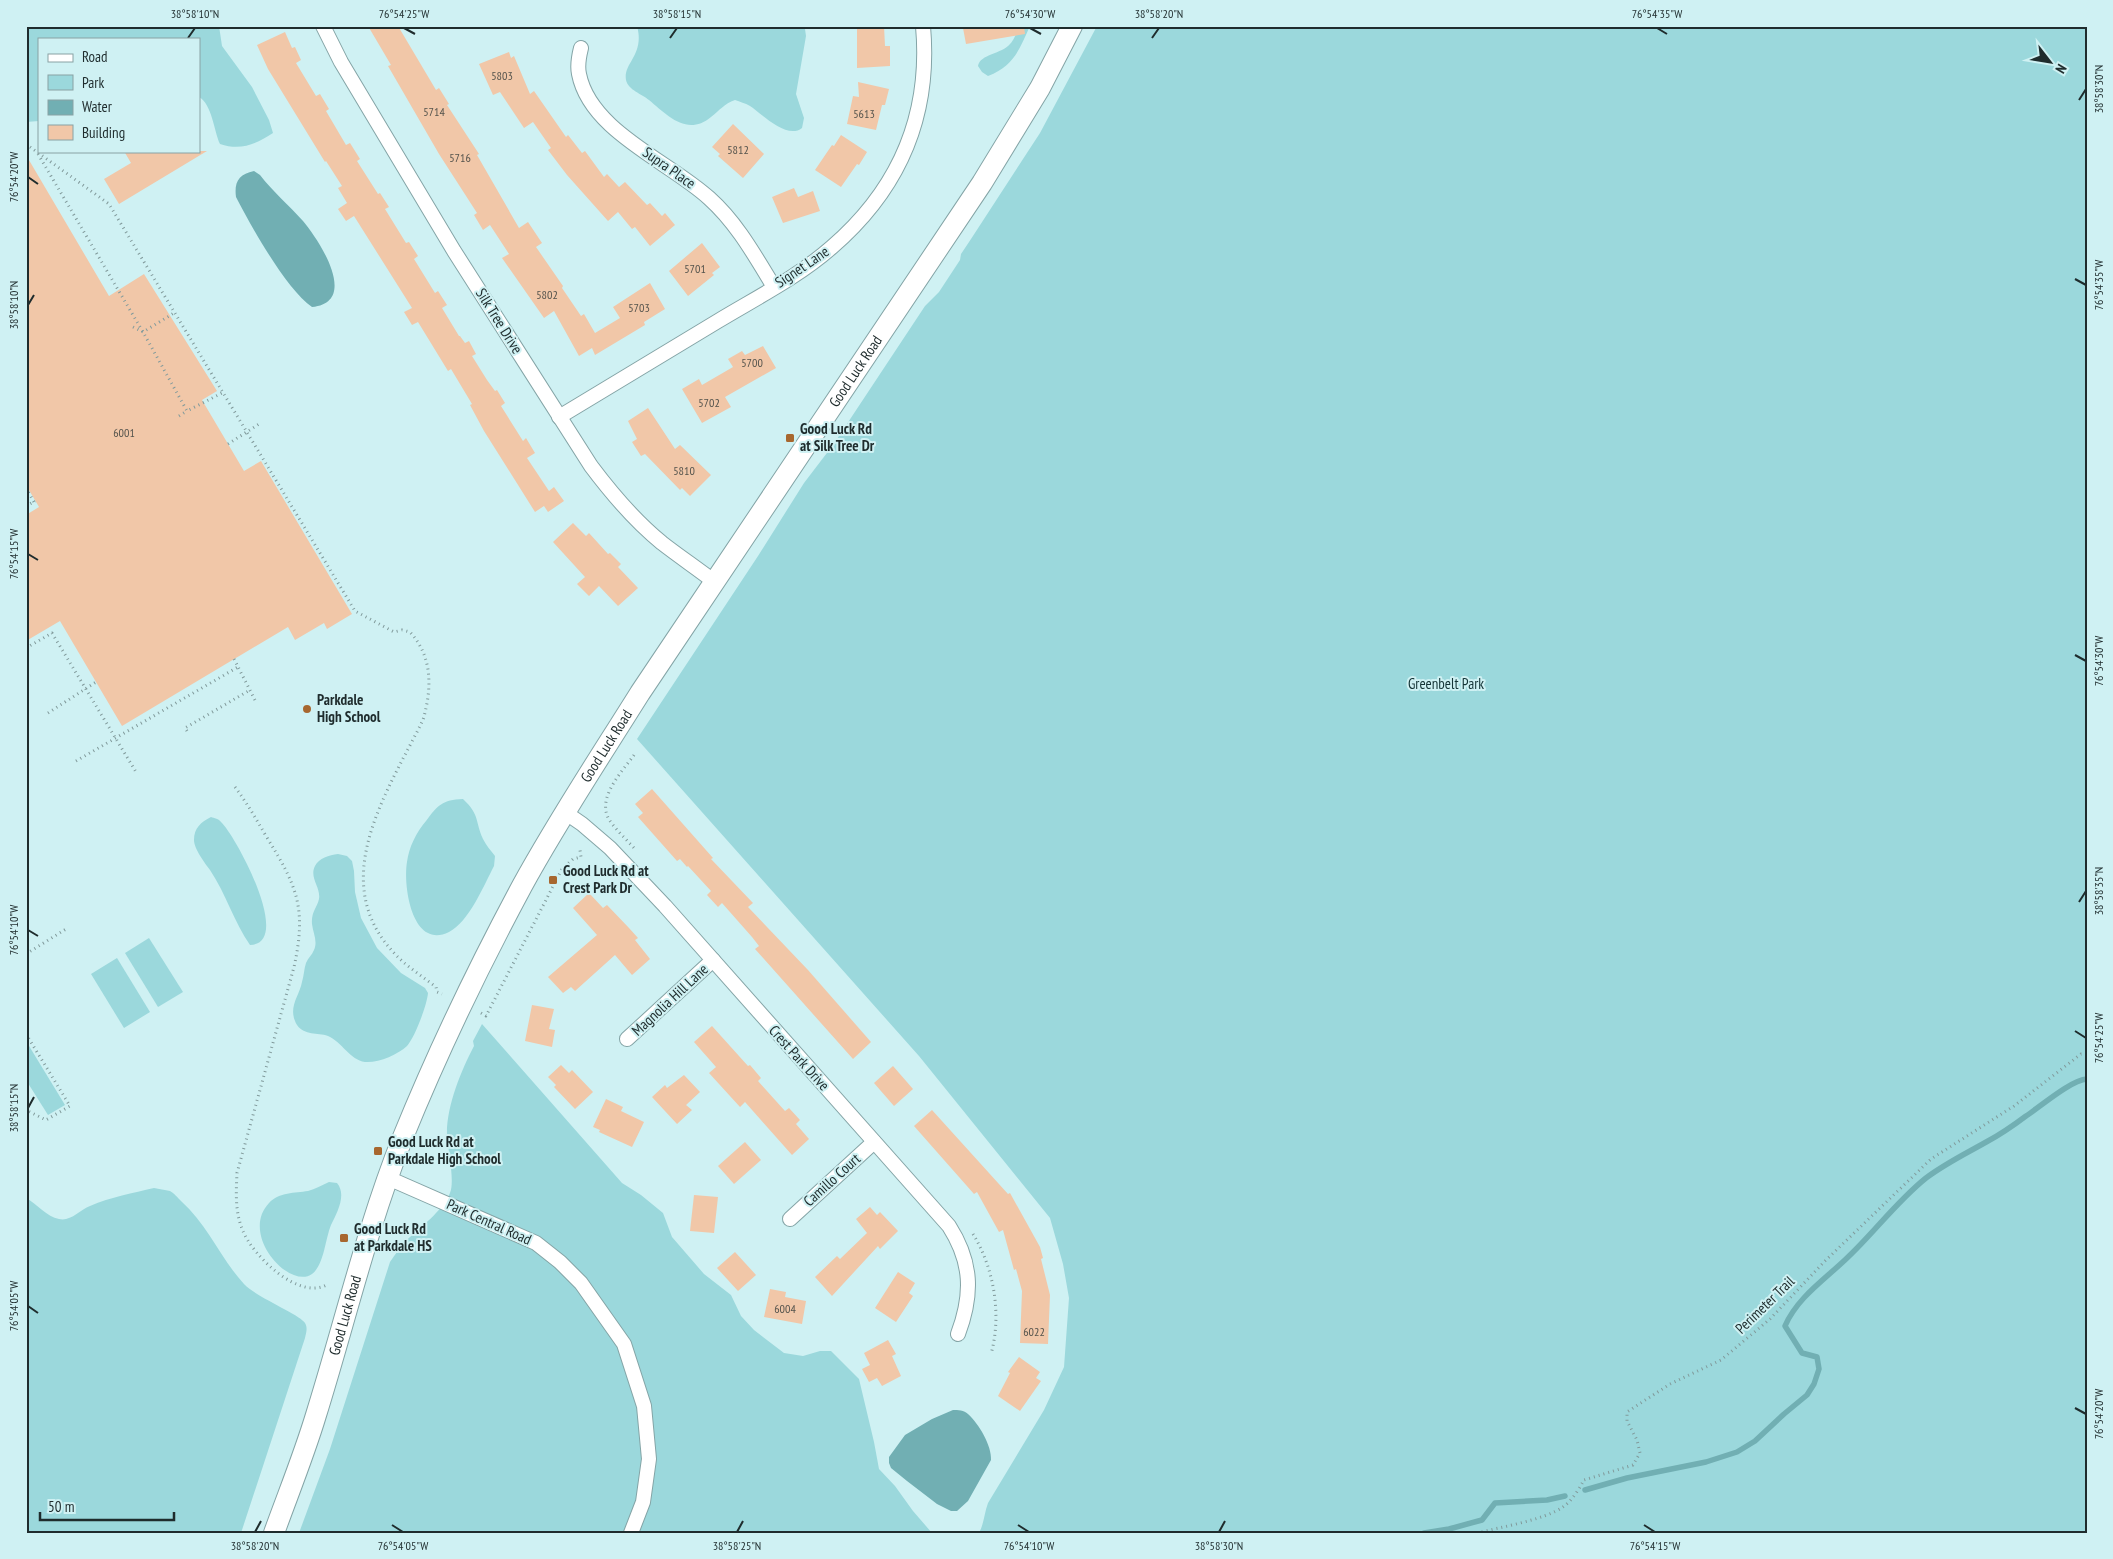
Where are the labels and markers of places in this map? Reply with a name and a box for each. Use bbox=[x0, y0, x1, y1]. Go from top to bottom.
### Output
place label: Good Luck Rd at Silk Tree Dr bbox=[800, 419, 875, 455]
marker: Good Luck Rd at Silk Tree Dr bbox=[784, 432, 796, 444]
place label: Parkdale High School bbox=[317, 690, 381, 726]
marker: Parkdale High School bbox=[301, 703, 313, 715]
place label: Good Luck Rd at Crest Park Dr bbox=[563, 861, 649, 897]
marker: Good Luck Rd at Crest Park Dr bbox=[547, 874, 559, 886]
place label: Good Luck Rd at Parkdale High School bbox=[388, 1132, 501, 1168]
marker: Good Luck Rd at Parkdale High School bbox=[372, 1145, 384, 1157]
place label: Good Luck Rd at Parkdale HS bbox=[354, 1219, 432, 1255]
marker: Good Luck Rd at Parkdale HS bbox=[338, 1232, 350, 1244]

